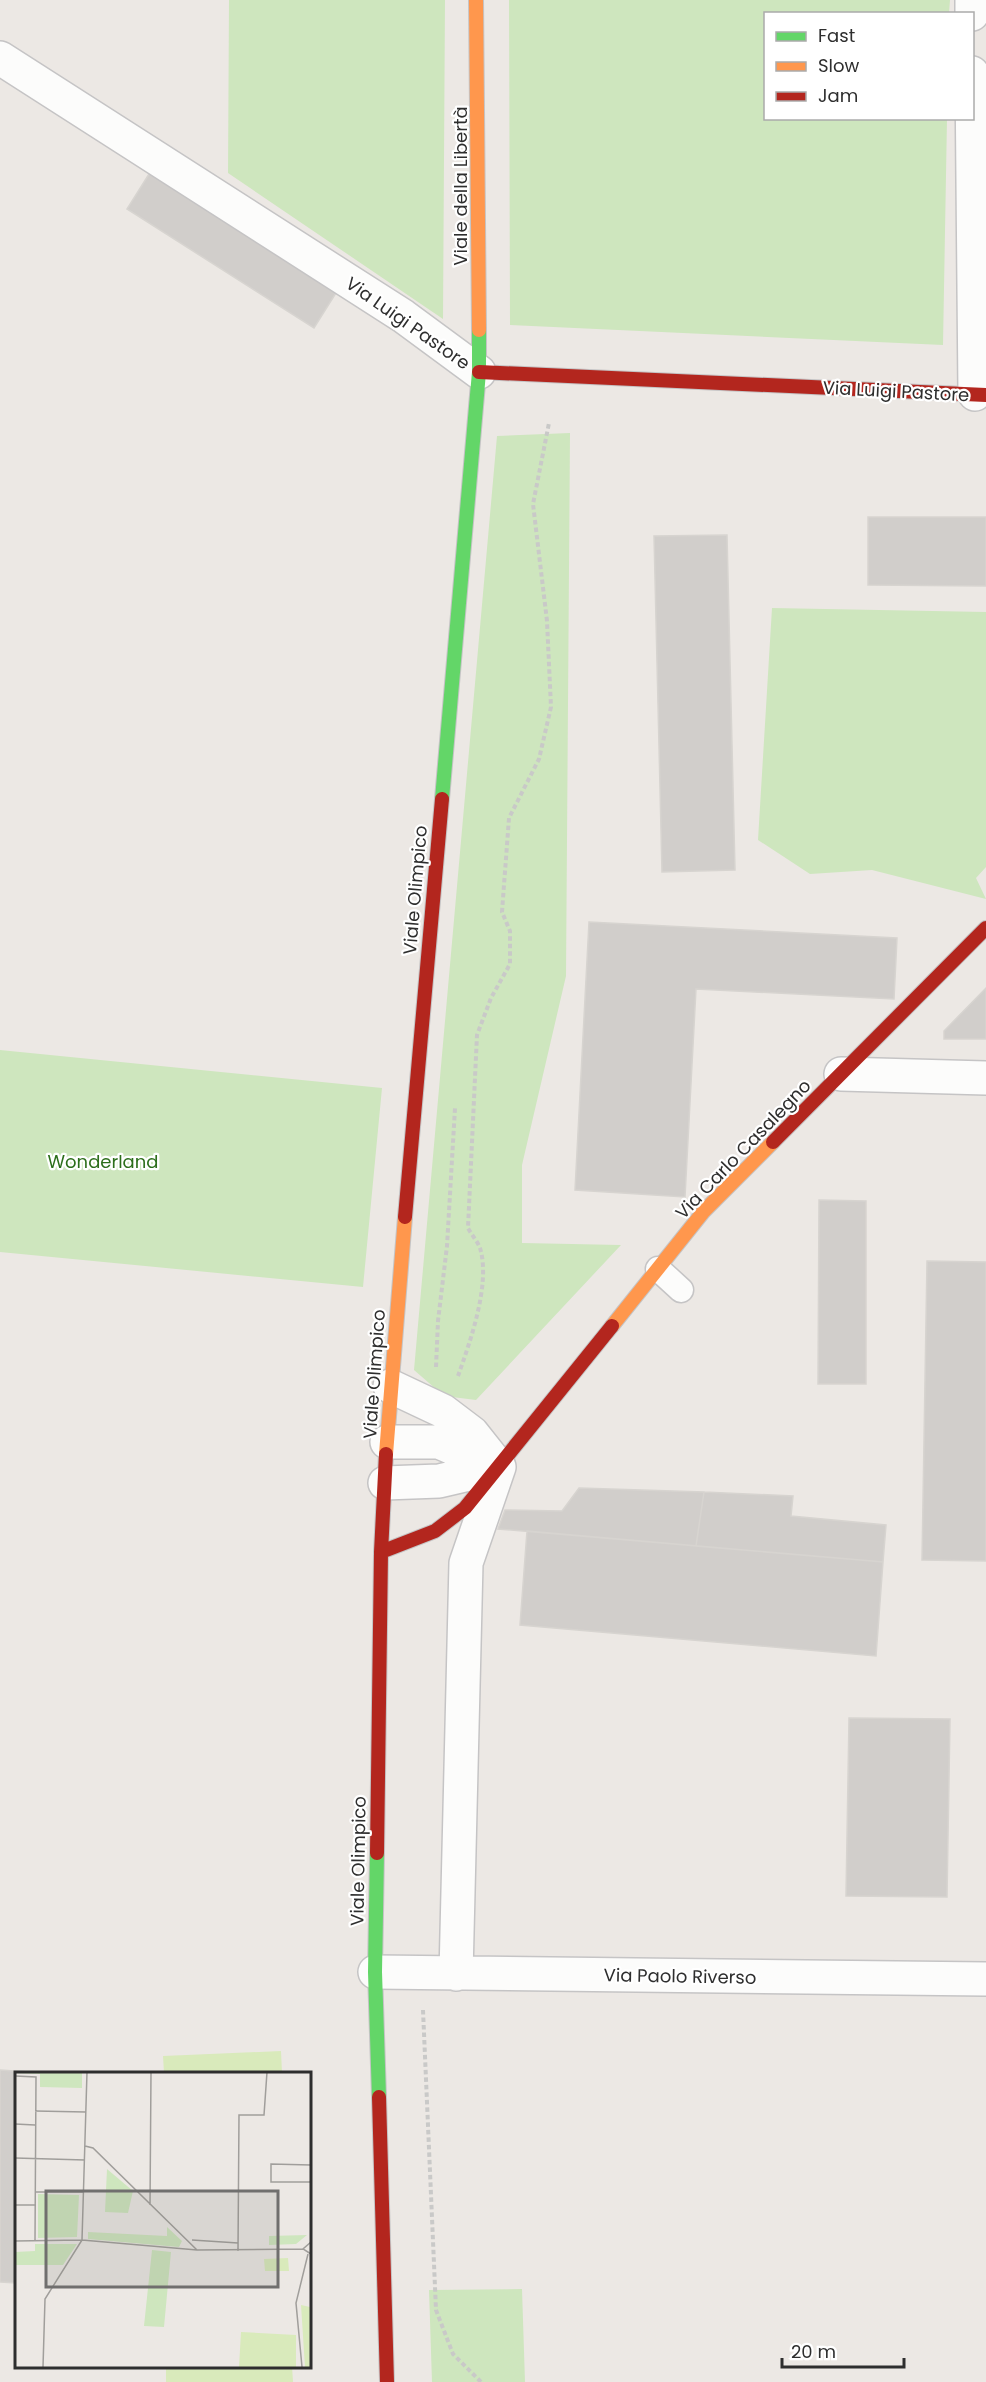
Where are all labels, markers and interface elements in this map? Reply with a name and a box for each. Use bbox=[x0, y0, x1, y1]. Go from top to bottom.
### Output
legend bbox=[764, 12, 974, 120]
text: Fast bbox=[818, 23, 855, 48]
text: Slow bbox=[818, 53, 860, 78]
text: Jam bbox=[818, 83, 858, 108]
street label: Viale della Libertà bbox=[448, 106, 473, 266]
street label: Via Luigi Pastore bbox=[341, 271, 475, 375]
street label: Via Luigi Pastore bbox=[822, 375, 970, 407]
street label: Viale Olimpico bbox=[397, 824, 433, 956]
street label: Via Carlo Casalegno bbox=[670, 1074, 816, 1224]
park label: Wonderland bbox=[48, 1149, 158, 1174]
street label: Viale Olimpico bbox=[357, 1308, 391, 1440]
street label: Viale Olimpico bbox=[344, 1796, 372, 1926]
street label: Via Paolo Riverso bbox=[603, 1962, 757, 1990]
inset map bbox=[15, 2072, 310, 2367]
scale bar bbox=[782, 2331, 904, 2369]
text: 20 m bbox=[791, 2339, 836, 2364]

